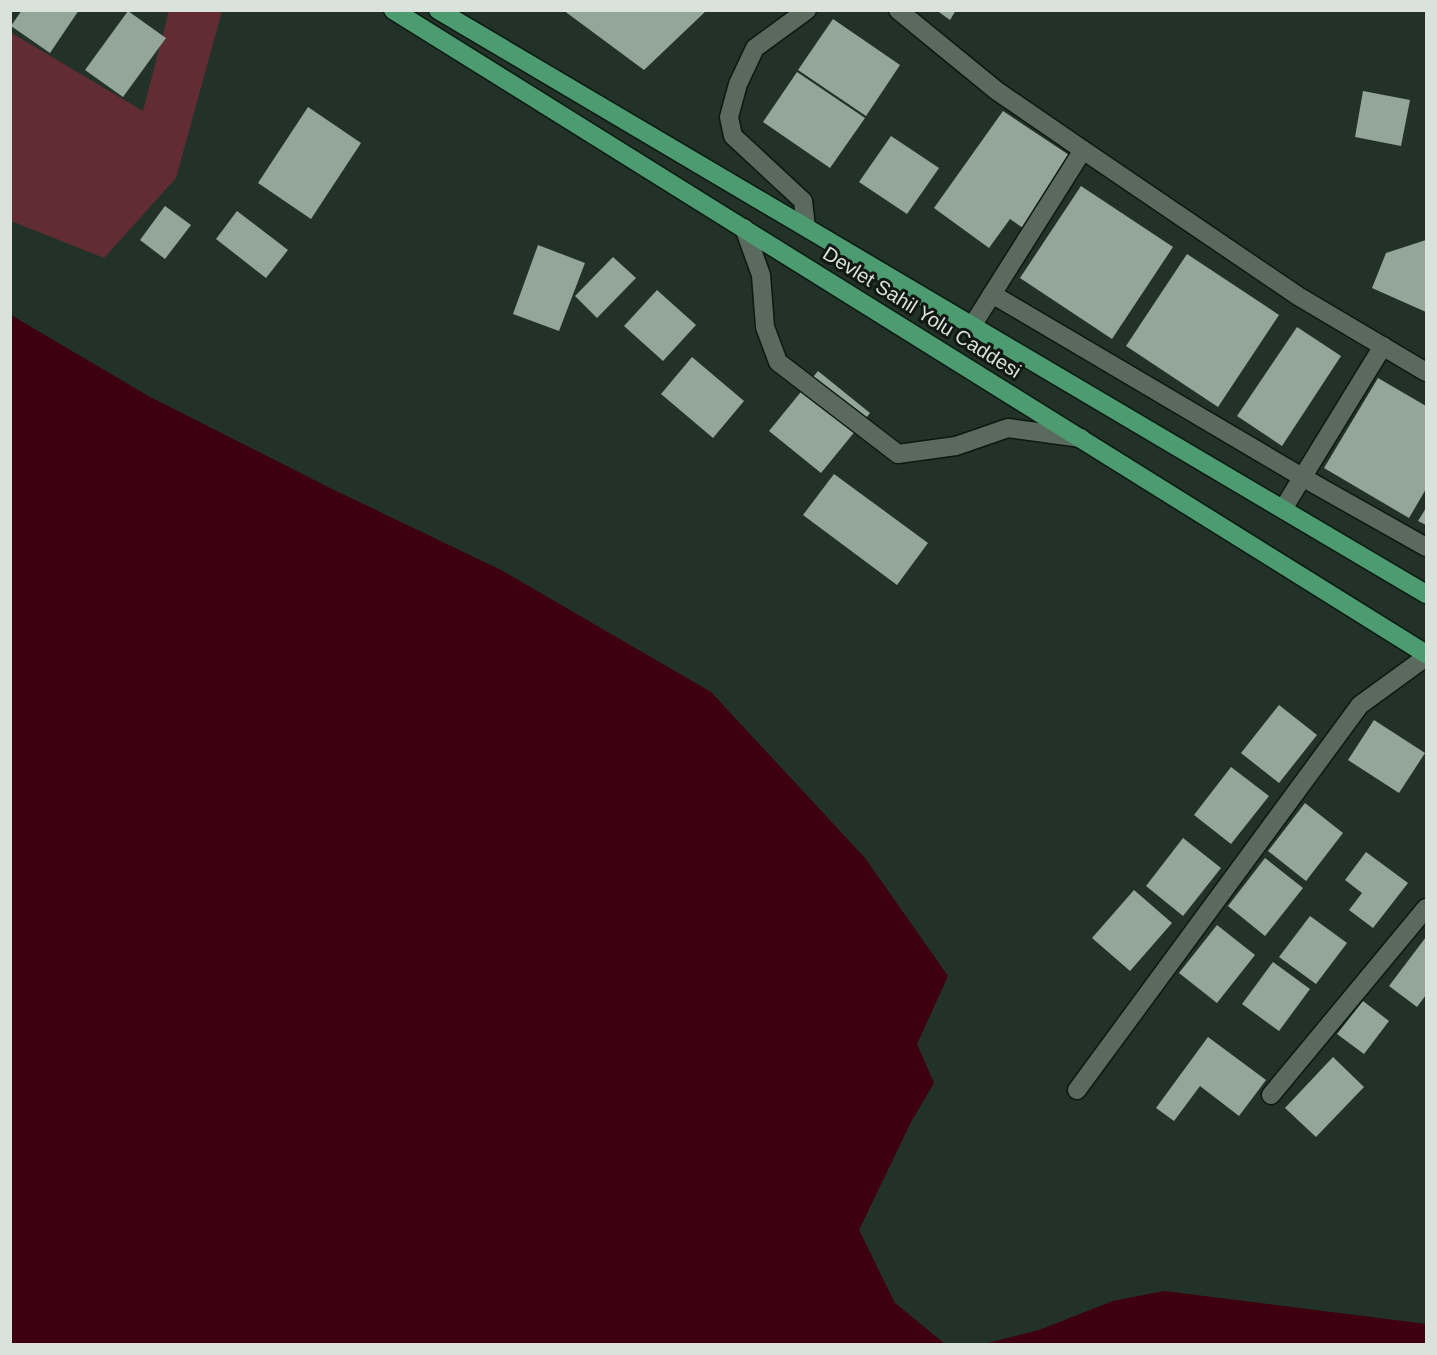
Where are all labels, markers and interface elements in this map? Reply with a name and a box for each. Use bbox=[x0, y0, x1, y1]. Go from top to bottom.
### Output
street label: Devlet Sahil Yolu Caddesi bbox=[819, 242, 1025, 382]

